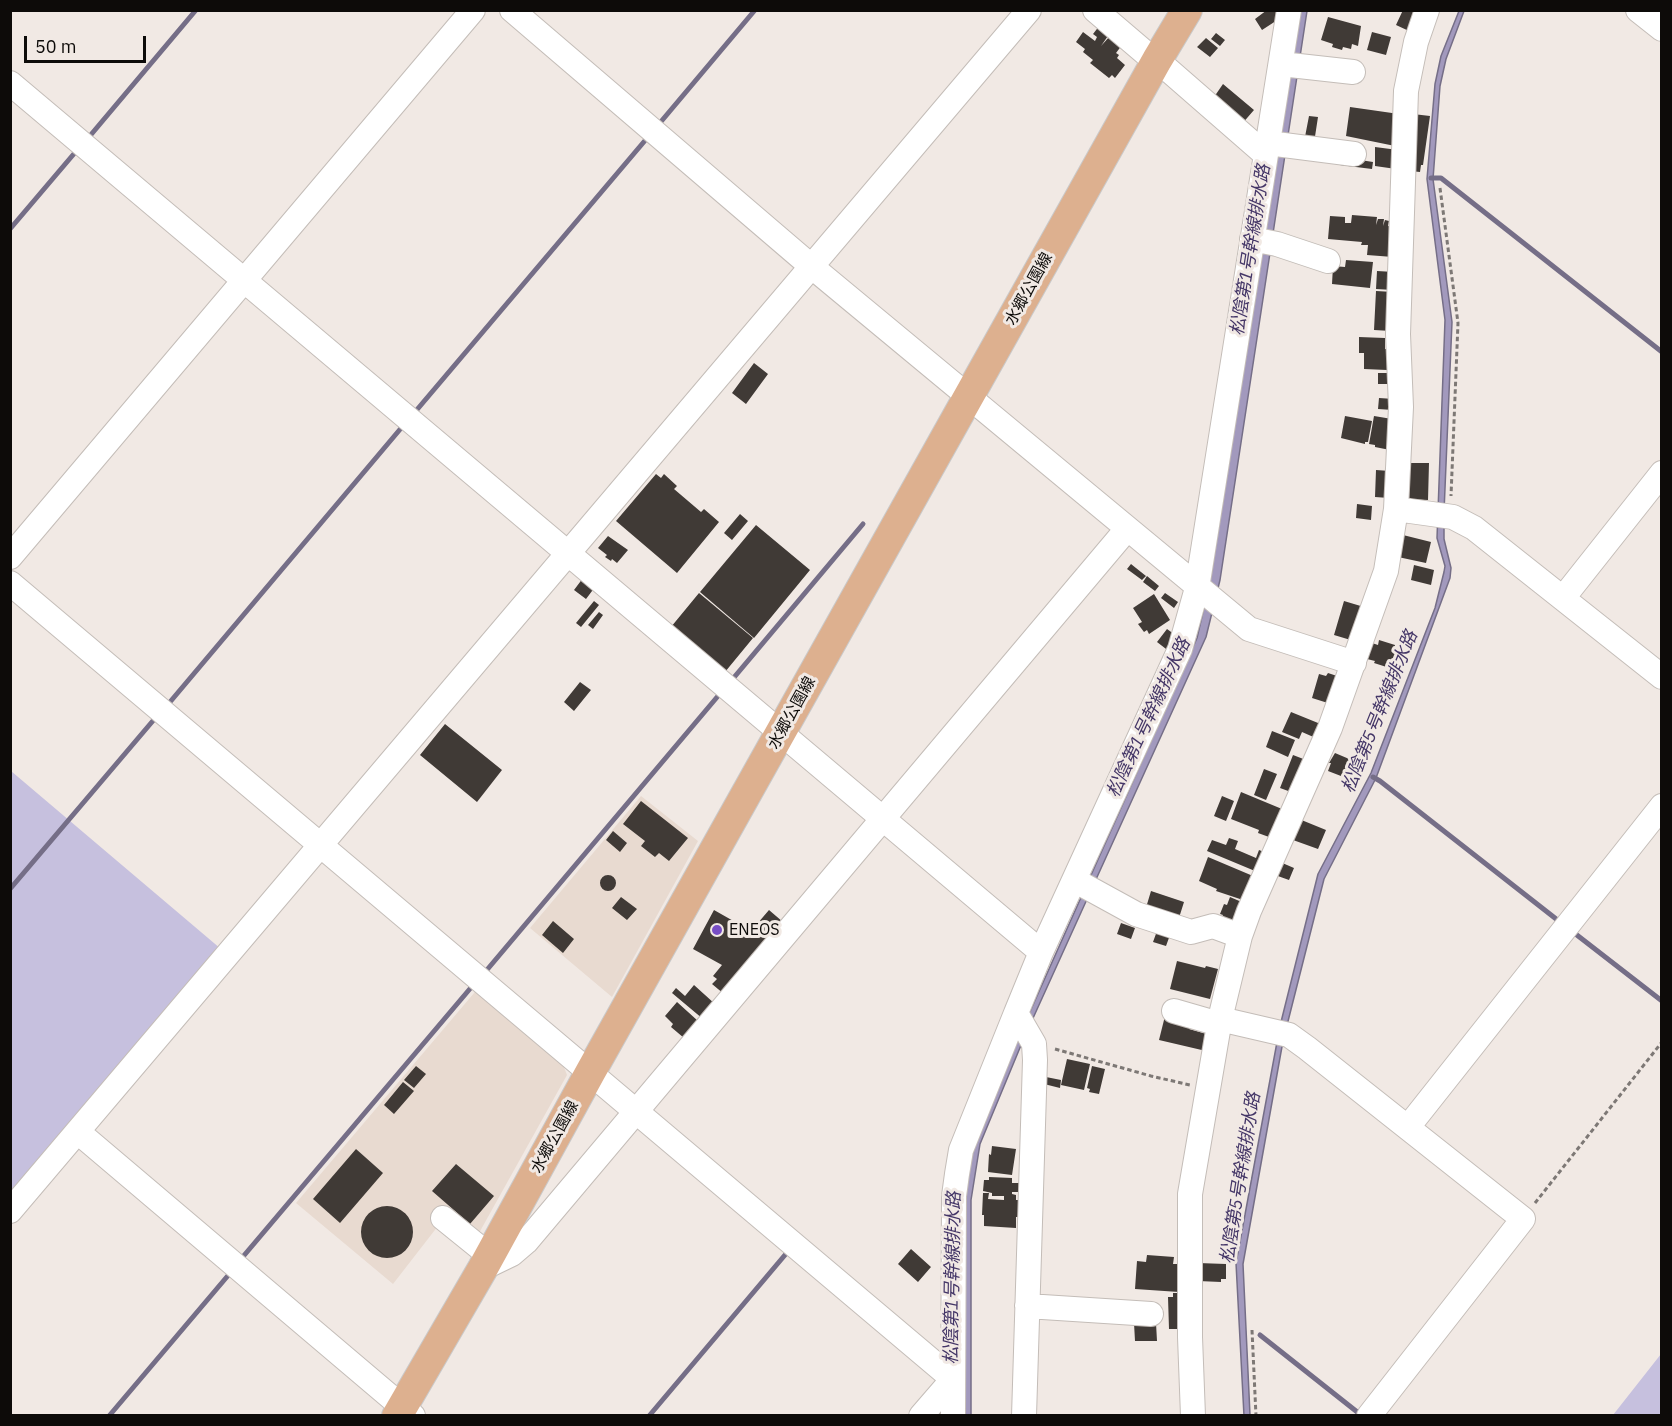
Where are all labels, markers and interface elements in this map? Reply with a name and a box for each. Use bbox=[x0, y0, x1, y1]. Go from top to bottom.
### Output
scale bar bbox=[27, 24, 148, 62]
text: 50 m bbox=[35, 35, 77, 58]
water label: 松陰第1号幹線排水路 bbox=[1227, 163, 1275, 337]
street label: 水郷公園線 bbox=[1001, 249, 1057, 329]
water label: 松陰第5号幹線排水路 bbox=[1338, 628, 1422, 796]
water label: 松陰第1号幹線排水路 bbox=[1103, 635, 1195, 801]
street label: 水郷公園線 bbox=[764, 673, 820, 753]
place label: ENEOS bbox=[729, 920, 780, 940]
marker: ENEOS bbox=[710, 923, 724, 937]
water label: 松陰第5号幹線排水路 bbox=[1217, 1091, 1265, 1265]
street label: 水郷公園線 bbox=[527, 1097, 583, 1177]
water label: 松陰第1号幹線排水路 bbox=[941, 1191, 965, 1365]

